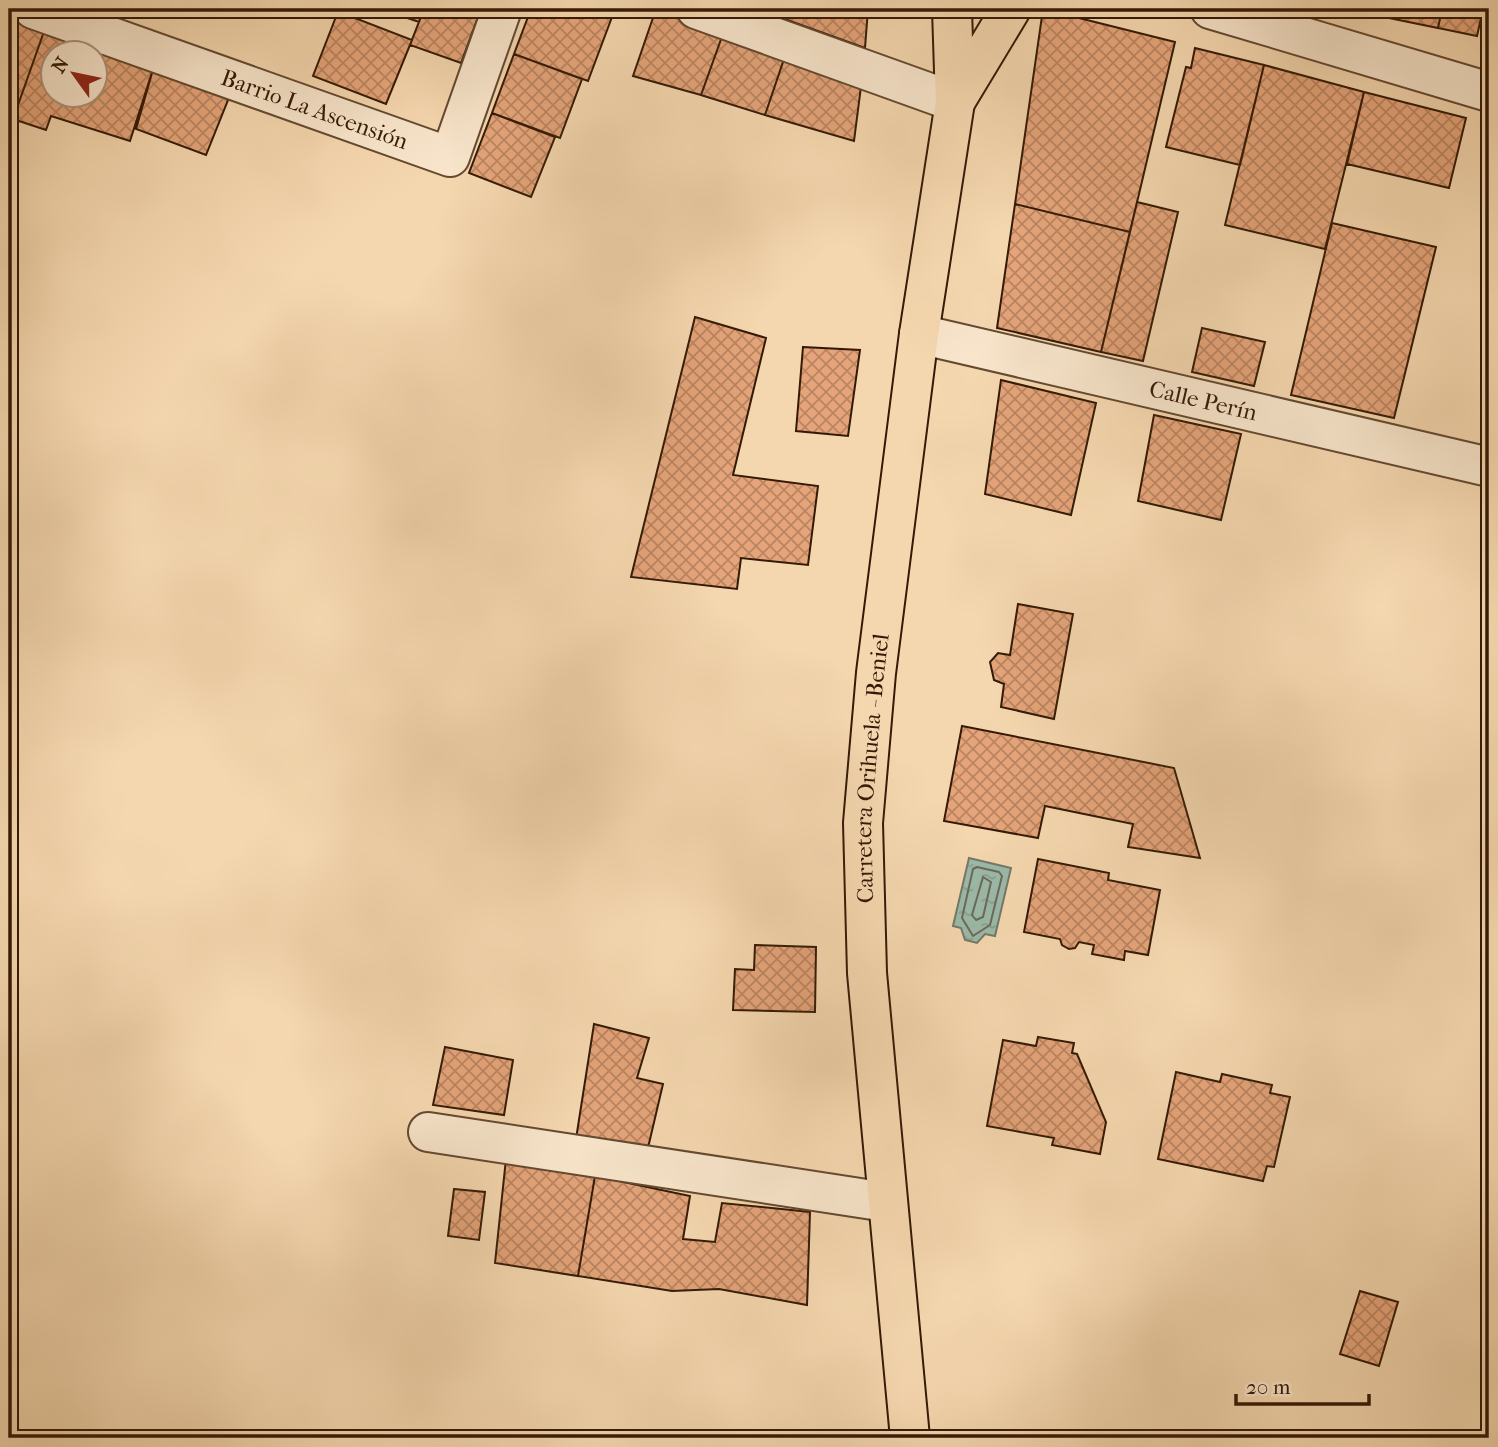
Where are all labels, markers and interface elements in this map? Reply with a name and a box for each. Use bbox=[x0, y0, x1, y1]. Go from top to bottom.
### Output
north arrow bbox=[38, 38, 108, 108]
text: N bbox=[47, 53, 74, 77]
street label: Barrio La Ascensión bbox=[218, 64, 412, 155]
street label: Calle Perín bbox=[1147, 375, 1260, 427]
street label: Carretera Orihuela - Beniel bbox=[850, 631, 895, 904]
scale bar bbox=[1236, 1363, 1368, 1407]
text: 20 m bbox=[1246, 1375, 1291, 1399]

